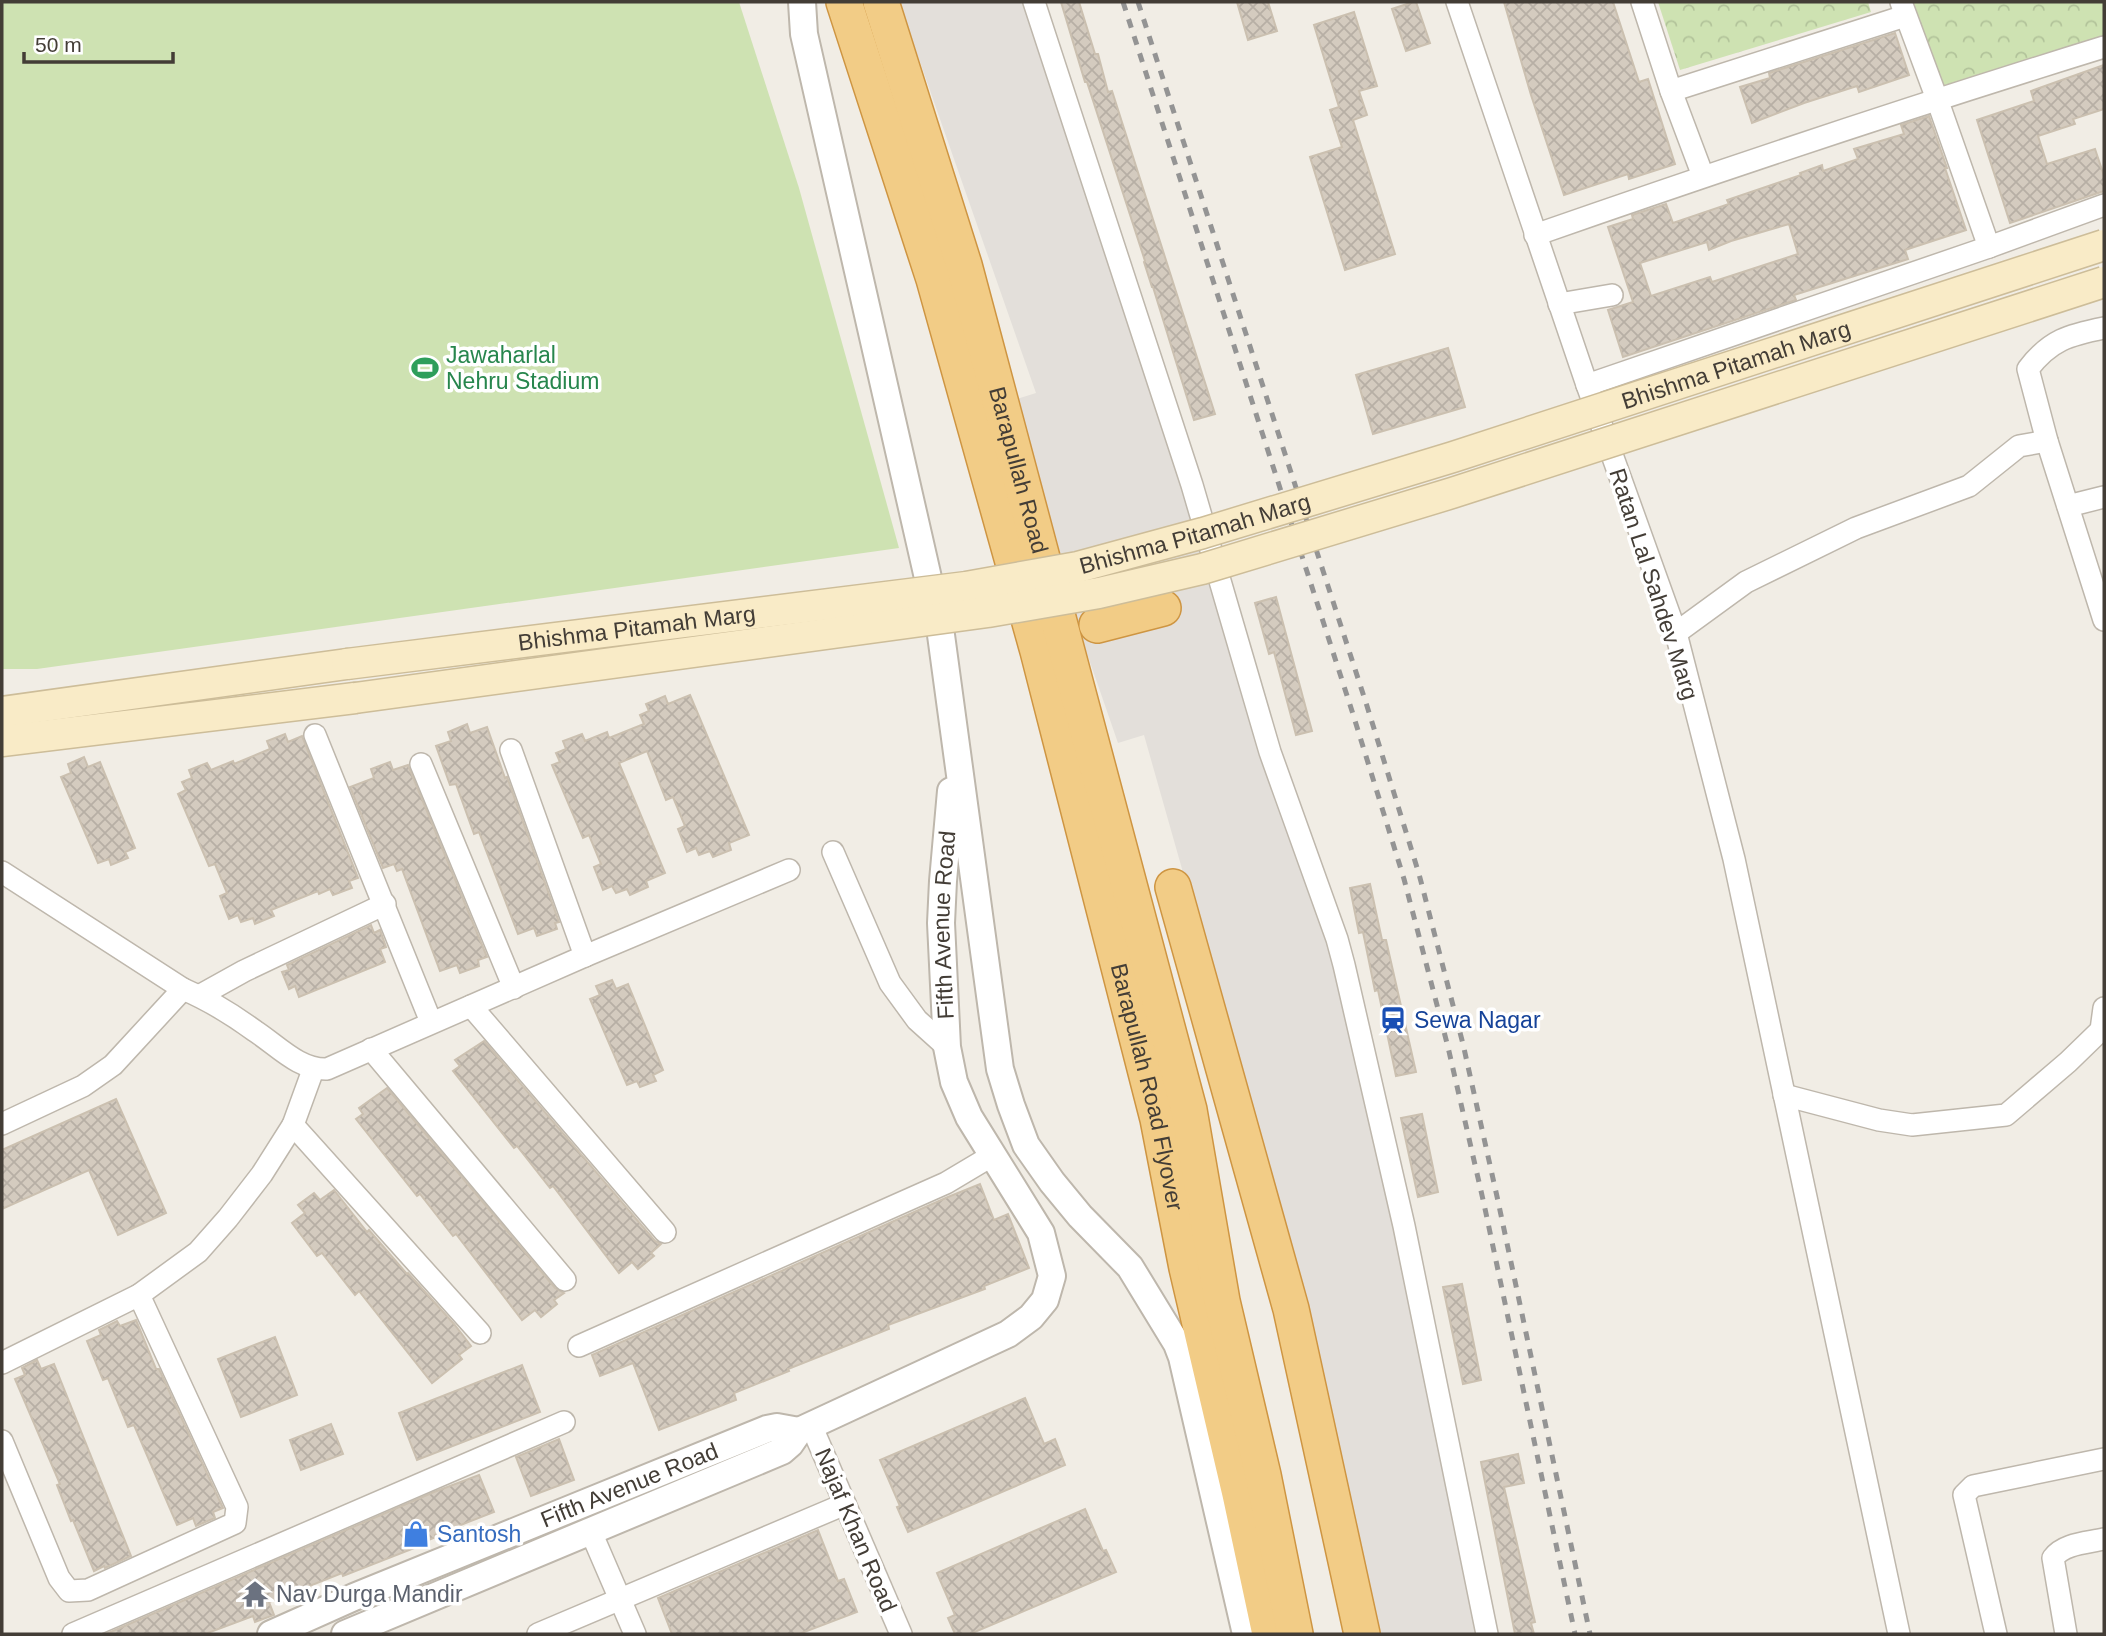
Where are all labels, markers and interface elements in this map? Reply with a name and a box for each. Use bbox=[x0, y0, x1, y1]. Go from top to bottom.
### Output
scale bar bbox=[24, 21, 173, 65]
text: 50 m bbox=[35, 33, 82, 56]
street label: Bhishma Pitamah Marg bbox=[1618, 315, 1854, 414]
place label: Jawaharlal Nehru Stadium bbox=[446, 342, 599, 394]
sports icon: Jawaharlal Nehru Stadium bbox=[410, 353, 440, 383]
street label: Barapullah Road bbox=[984, 384, 1053, 556]
street label: Ratan Lal Sahdev Marg bbox=[1604, 465, 1704, 703]
street label: Bhishma Pitamah Marg bbox=[1076, 488, 1313, 579]
street label: Bhishma Pitamah Marg bbox=[516, 600, 757, 656]
street label: Fifth Avenue Road bbox=[928, 830, 960, 1020]
street label: Barapullah Road Flyover bbox=[1106, 960, 1189, 1213]
station icon: Sewa Nagar bbox=[1378, 1005, 1408, 1035]
place label: Sewa Nagar bbox=[1414, 1007, 1541, 1033]
street label: Fifth Avenue Road bbox=[537, 1437, 722, 1533]
street label: Najaf Khan Road bbox=[810, 1444, 902, 1616]
shop icon: Santosh bbox=[401, 1519, 431, 1549]
place label: Santosh bbox=[437, 1521, 521, 1547]
temple icon: Nav Durga Mandir bbox=[240, 1579, 270, 1609]
place label: Nav Durga Mandir bbox=[276, 1581, 463, 1607]

